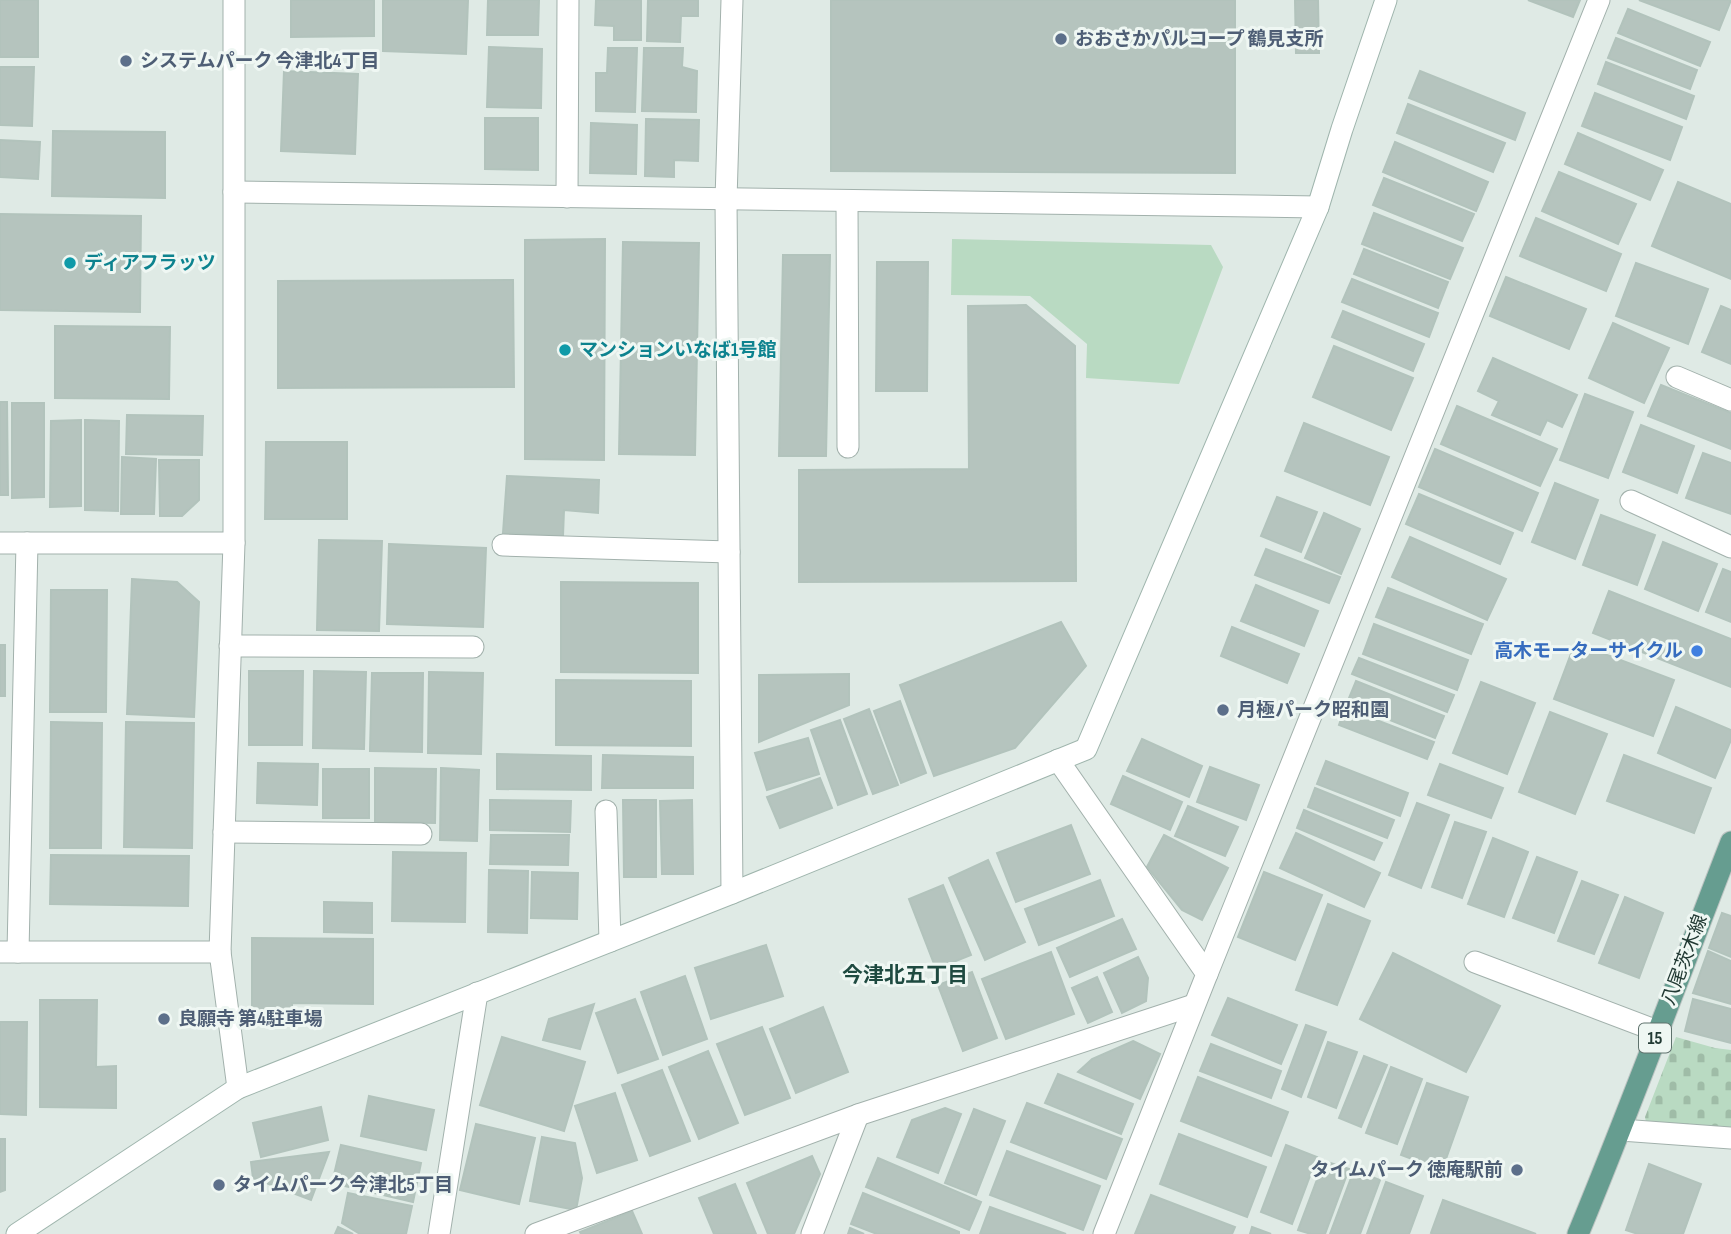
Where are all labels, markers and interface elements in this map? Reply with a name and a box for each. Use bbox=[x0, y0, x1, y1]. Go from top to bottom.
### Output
place label: おおさかパルコープ 鶴見支所 bbox=[1075, 28, 1323, 51]
marker: おおさかパルコープ 鶴見支所 bbox=[1053, 31, 1069, 47]
place label: システムパーク 今津北4丁目 bbox=[140, 50, 379, 73]
marker: システムパーク 今津北4丁目 bbox=[118, 53, 134, 69]
place label: ディアフラッツ bbox=[84, 252, 216, 275]
marker: ディアフラッツ bbox=[62, 255, 78, 271]
place label: マンションいなば1号館 bbox=[579, 339, 776, 362]
marker: マンションいなば1号館 bbox=[557, 342, 573, 358]
place label: 高木モーターサイクル bbox=[1494, 640, 1683, 663]
marker: 高木モーターサイクル bbox=[1689, 643, 1705, 659]
place label: 月極パーク昭和園 bbox=[1237, 699, 1389, 722]
marker: 月極パーク昭和園 bbox=[1215, 702, 1231, 718]
street label: 八尾茨木線 bbox=[1657, 912, 1713, 1008]
district label: 今津北五丁目 bbox=[842, 963, 968, 988]
place label: 良願寺 第4駐車場 bbox=[178, 1008, 323, 1031]
marker: 良願寺 第4駐車場 bbox=[156, 1011, 172, 1027]
road number: 15 bbox=[1639, 1023, 1671, 1052]
place label: タイムパーク 徳庵駅前 bbox=[1310, 1159, 1503, 1182]
marker: タイムパーク 徳庵駅前 bbox=[1509, 1162, 1525, 1178]
place label: タイムパーク 今津北5丁目 bbox=[233, 1174, 453, 1197]
marker: タイムパーク 今津北5丁目 bbox=[211, 1177, 227, 1193]

